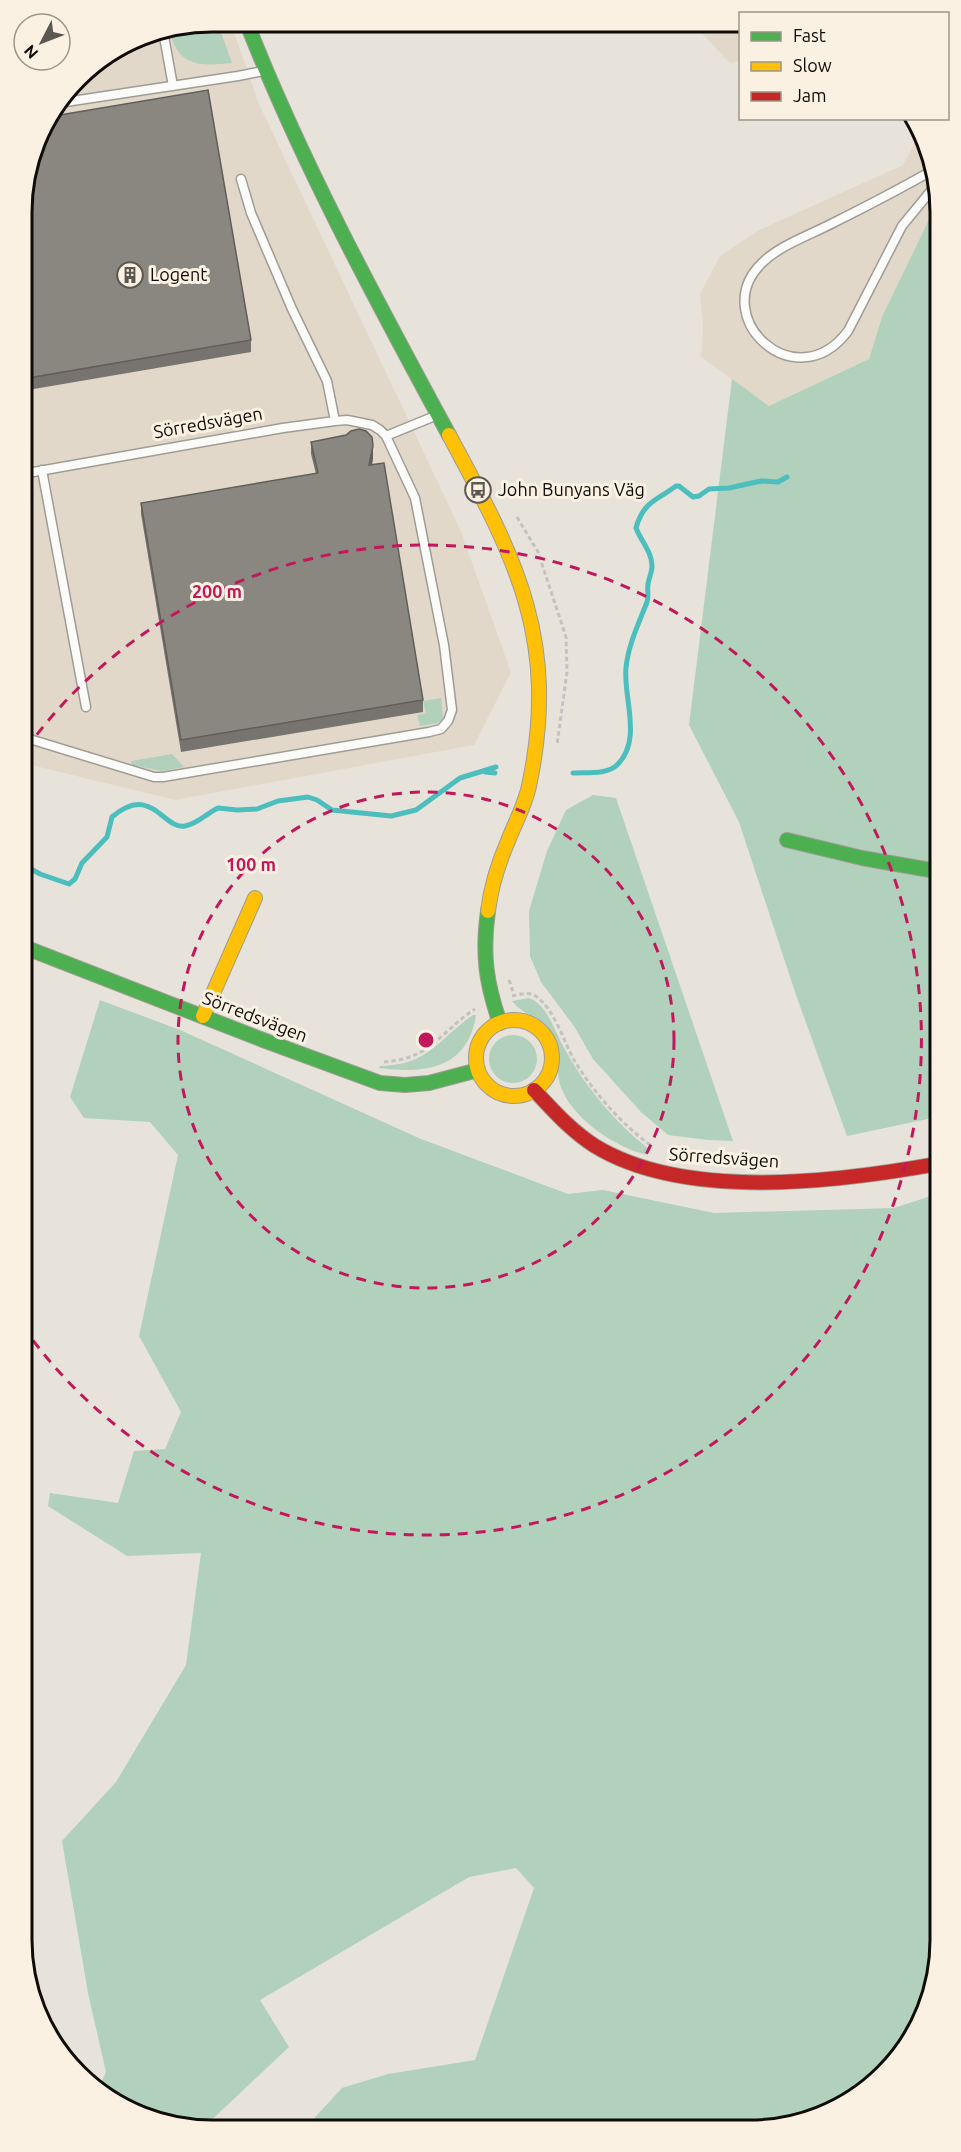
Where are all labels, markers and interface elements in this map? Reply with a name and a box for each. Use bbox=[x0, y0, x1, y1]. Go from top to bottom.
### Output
north arrow bbox=[12, 12, 72, 72]
legend bbox=[739, 12, 949, 120]
text: Fast bbox=[793, 25, 826, 45]
text: N bbox=[20, 42, 42, 62]
text: Slow bbox=[793, 55, 832, 75]
text: Jam bbox=[793, 85, 827, 105]
building icon: Logent bbox=[115, 260, 145, 290]
place label: Logent bbox=[150, 264, 207, 284]
street label: Sörredsvägen bbox=[152, 403, 264, 441]
bus stop icon: John Bunyans Väg bbox=[463, 475, 493, 505]
place label: John Bunyans Väg bbox=[498, 479, 645, 499]
text: 200 m bbox=[192, 581, 242, 601]
text: 100 m bbox=[226, 854, 276, 874]
street label: Sörredsvägen bbox=[200, 987, 311, 1045]
centre of rings bbox=[416, 1030, 436, 1050]
street label: Sörredsvägen bbox=[668, 1143, 780, 1171]

